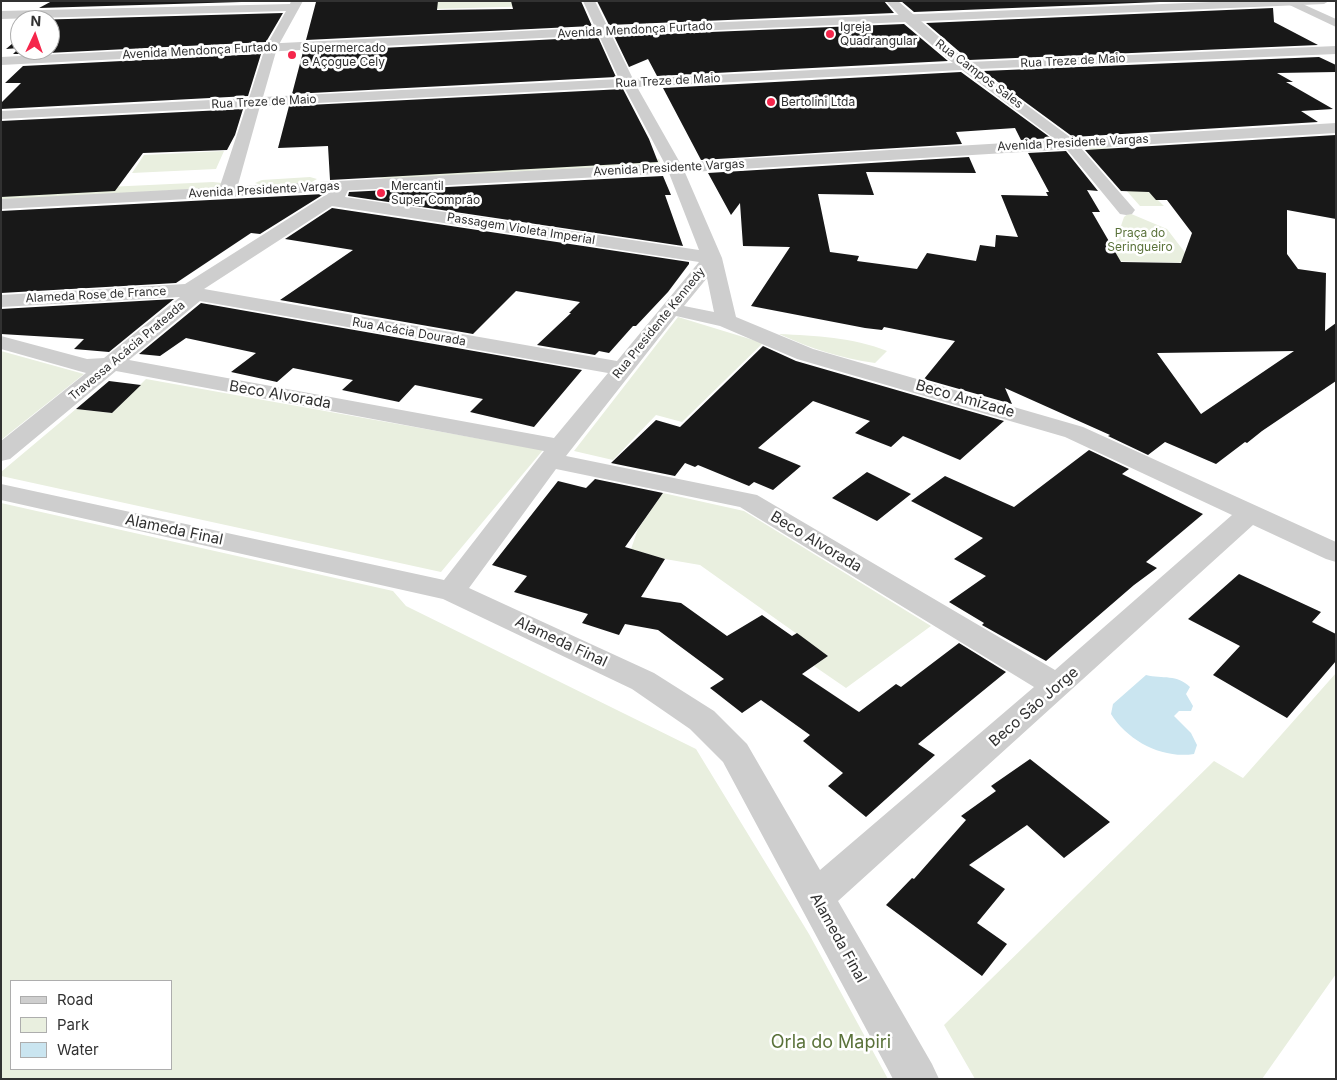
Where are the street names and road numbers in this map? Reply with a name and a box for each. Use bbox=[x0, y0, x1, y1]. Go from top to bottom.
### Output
street label: Avenida Mendonça Furtado bbox=[557, 19, 713, 41]
street label: Rua Campos Sales bbox=[932, 36, 1026, 112]
street label: Avenida Mendonça Furtado bbox=[122, 40, 278, 62]
street label: Rua Treze de Maio bbox=[1020, 51, 1126, 71]
street label: Rua Treze de Maio bbox=[615, 71, 721, 91]
street label: Rua Treze de Maio bbox=[211, 92, 317, 112]
street label: Avenida Presidente Vargas bbox=[997, 132, 1149, 154]
street label: Avenida Presidente Vargas bbox=[593, 157, 745, 179]
street label: Avenida Presidente Vargas bbox=[188, 179, 340, 201]
street label: Passagem Violeta Imperial bbox=[446, 210, 596, 248]
street label: Rua Presidente Kennedy bbox=[610, 265, 708, 381]
street label: Alameda Rose de France bbox=[25, 284, 167, 306]
street label: Travessa Acácia Prateada bbox=[66, 298, 188, 404]
street label: Rua Acácia Dourada bbox=[351, 315, 467, 349]
street label: Beco Amizade bbox=[913, 376, 1017, 422]
street label: Beco Alvorada bbox=[228, 377, 332, 413]
street label: Beco Alvorada bbox=[767, 508, 865, 576]
street label: Alameda Final bbox=[123, 511, 225, 549]
street label: Alameda Final bbox=[512, 613, 610, 671]
street label: Beco São Jorge bbox=[986, 663, 1082, 751]
street label: Alameda Final bbox=[806, 890, 870, 986]

